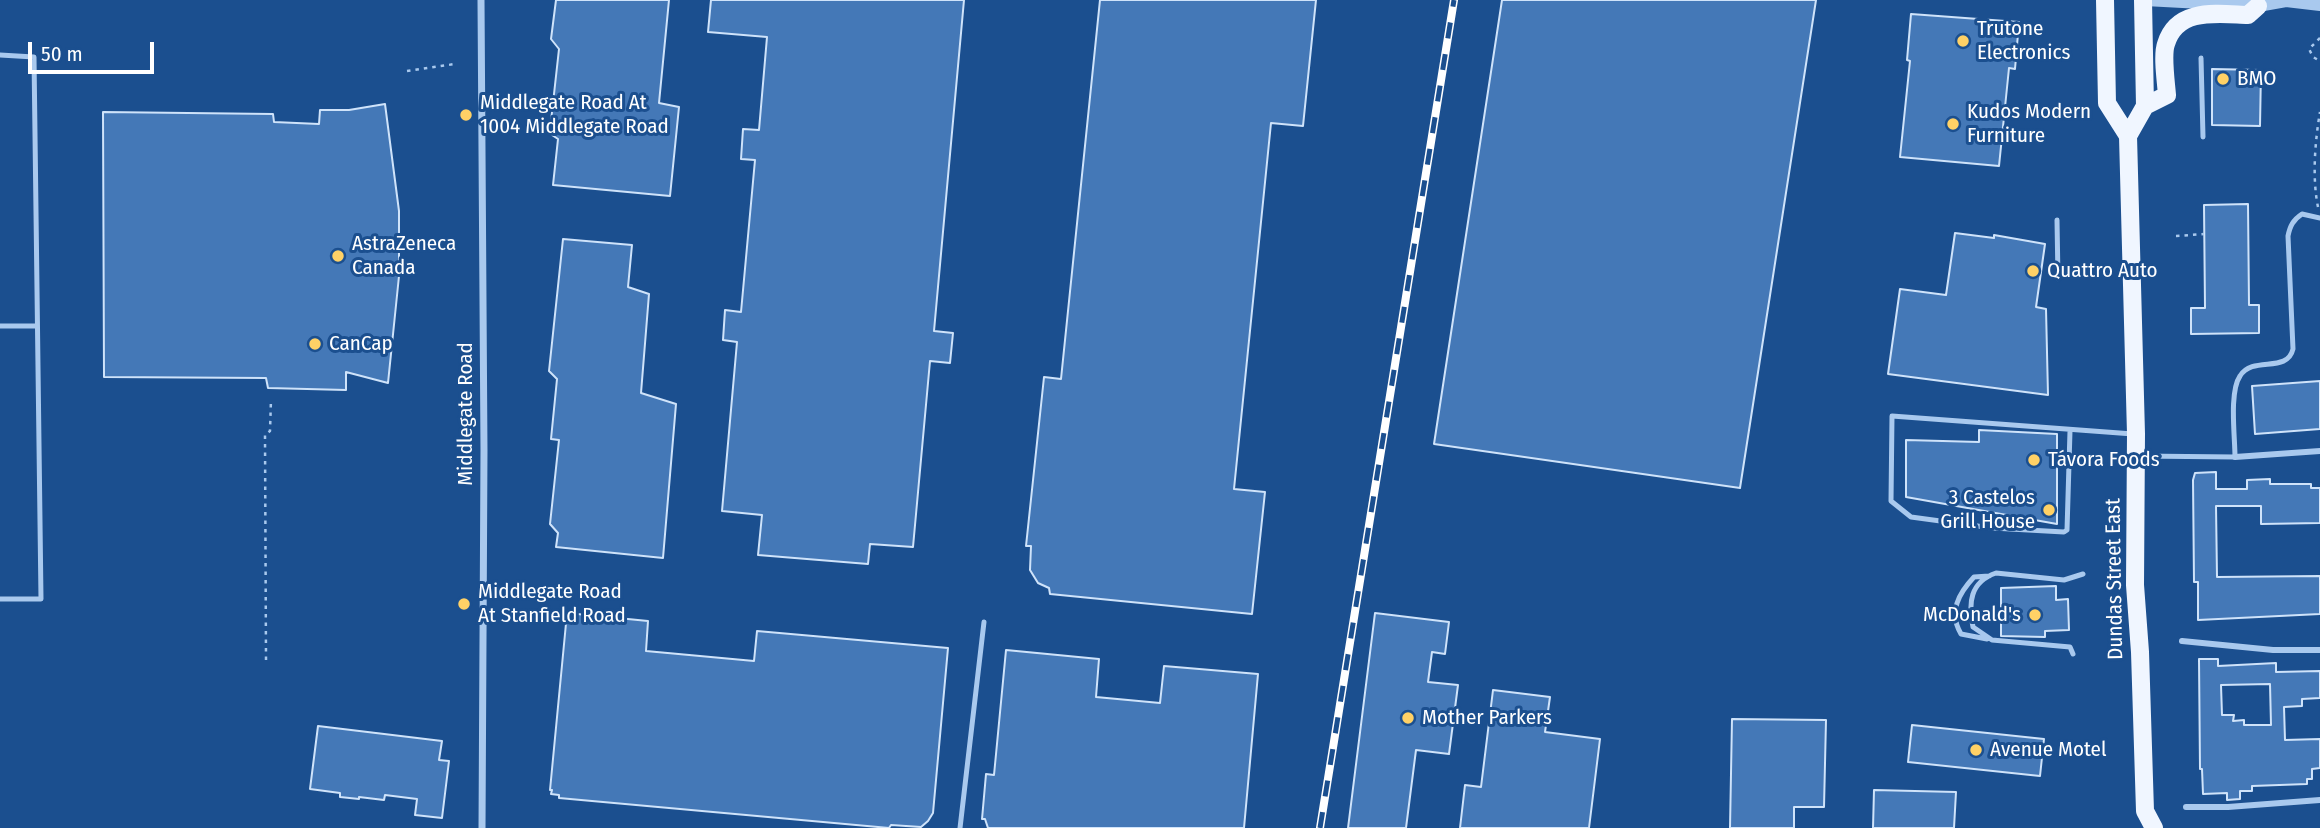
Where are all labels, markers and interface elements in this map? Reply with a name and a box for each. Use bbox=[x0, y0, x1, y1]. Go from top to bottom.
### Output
place label: Trutone Electronics bbox=[1977, 16, 2070, 66]
scale bar bbox=[32, 28, 158, 72]
marker: Trutone Electronics bbox=[1955, 33, 1971, 49]
text: 50 m bbox=[41, 41, 83, 67]
place label: BMO bbox=[2237, 66, 2276, 92]
marker: BMO bbox=[2215, 71, 2231, 87]
place label: Middlegate Road At 1004 Middlegate Road bbox=[480, 90, 669, 140]
place label: Kudos Modern Furniture bbox=[1967, 99, 2091, 149]
marker: Middlegate Road At 1004 Middlegate Road bbox=[458, 107, 474, 123]
marker: Kudos Modern Furniture bbox=[1945, 116, 1961, 132]
place label: AstraZeneca Canada bbox=[352, 231, 456, 281]
marker: AstraZeneca Canada bbox=[330, 248, 346, 264]
place label: Quattro Auto bbox=[2047, 258, 2158, 284]
marker: Quattro Auto bbox=[2025, 263, 2041, 279]
place label: CanCap bbox=[329, 331, 393, 357]
marker: CanCap bbox=[307, 336, 323, 352]
street label: Middlegate Road bbox=[453, 342, 479, 486]
place label: Távora Foods bbox=[2048, 447, 2160, 473]
marker: Távora Foods bbox=[2026, 452, 2042, 468]
place label: 3 Castelos Grill House bbox=[1940, 485, 2035, 535]
street label: Dundas Street East bbox=[2101, 498, 2129, 660]
marker: 3 Castelos Grill House bbox=[2041, 502, 2057, 518]
place label: Middlegate Road At Stanfield Road bbox=[478, 579, 626, 629]
marker: Middlegate Road At Stanfield Road bbox=[456, 596, 472, 612]
place label: McDonald's bbox=[1923, 602, 2021, 628]
marker: McDonald's bbox=[2027, 607, 2043, 623]
place label: Mother Parkers bbox=[1422, 705, 1552, 731]
marker: Mother Parkers bbox=[1400, 710, 1416, 726]
place label: Avenue Motel bbox=[1990, 737, 2106, 763]
marker: Avenue Motel bbox=[1968, 742, 1984, 758]

